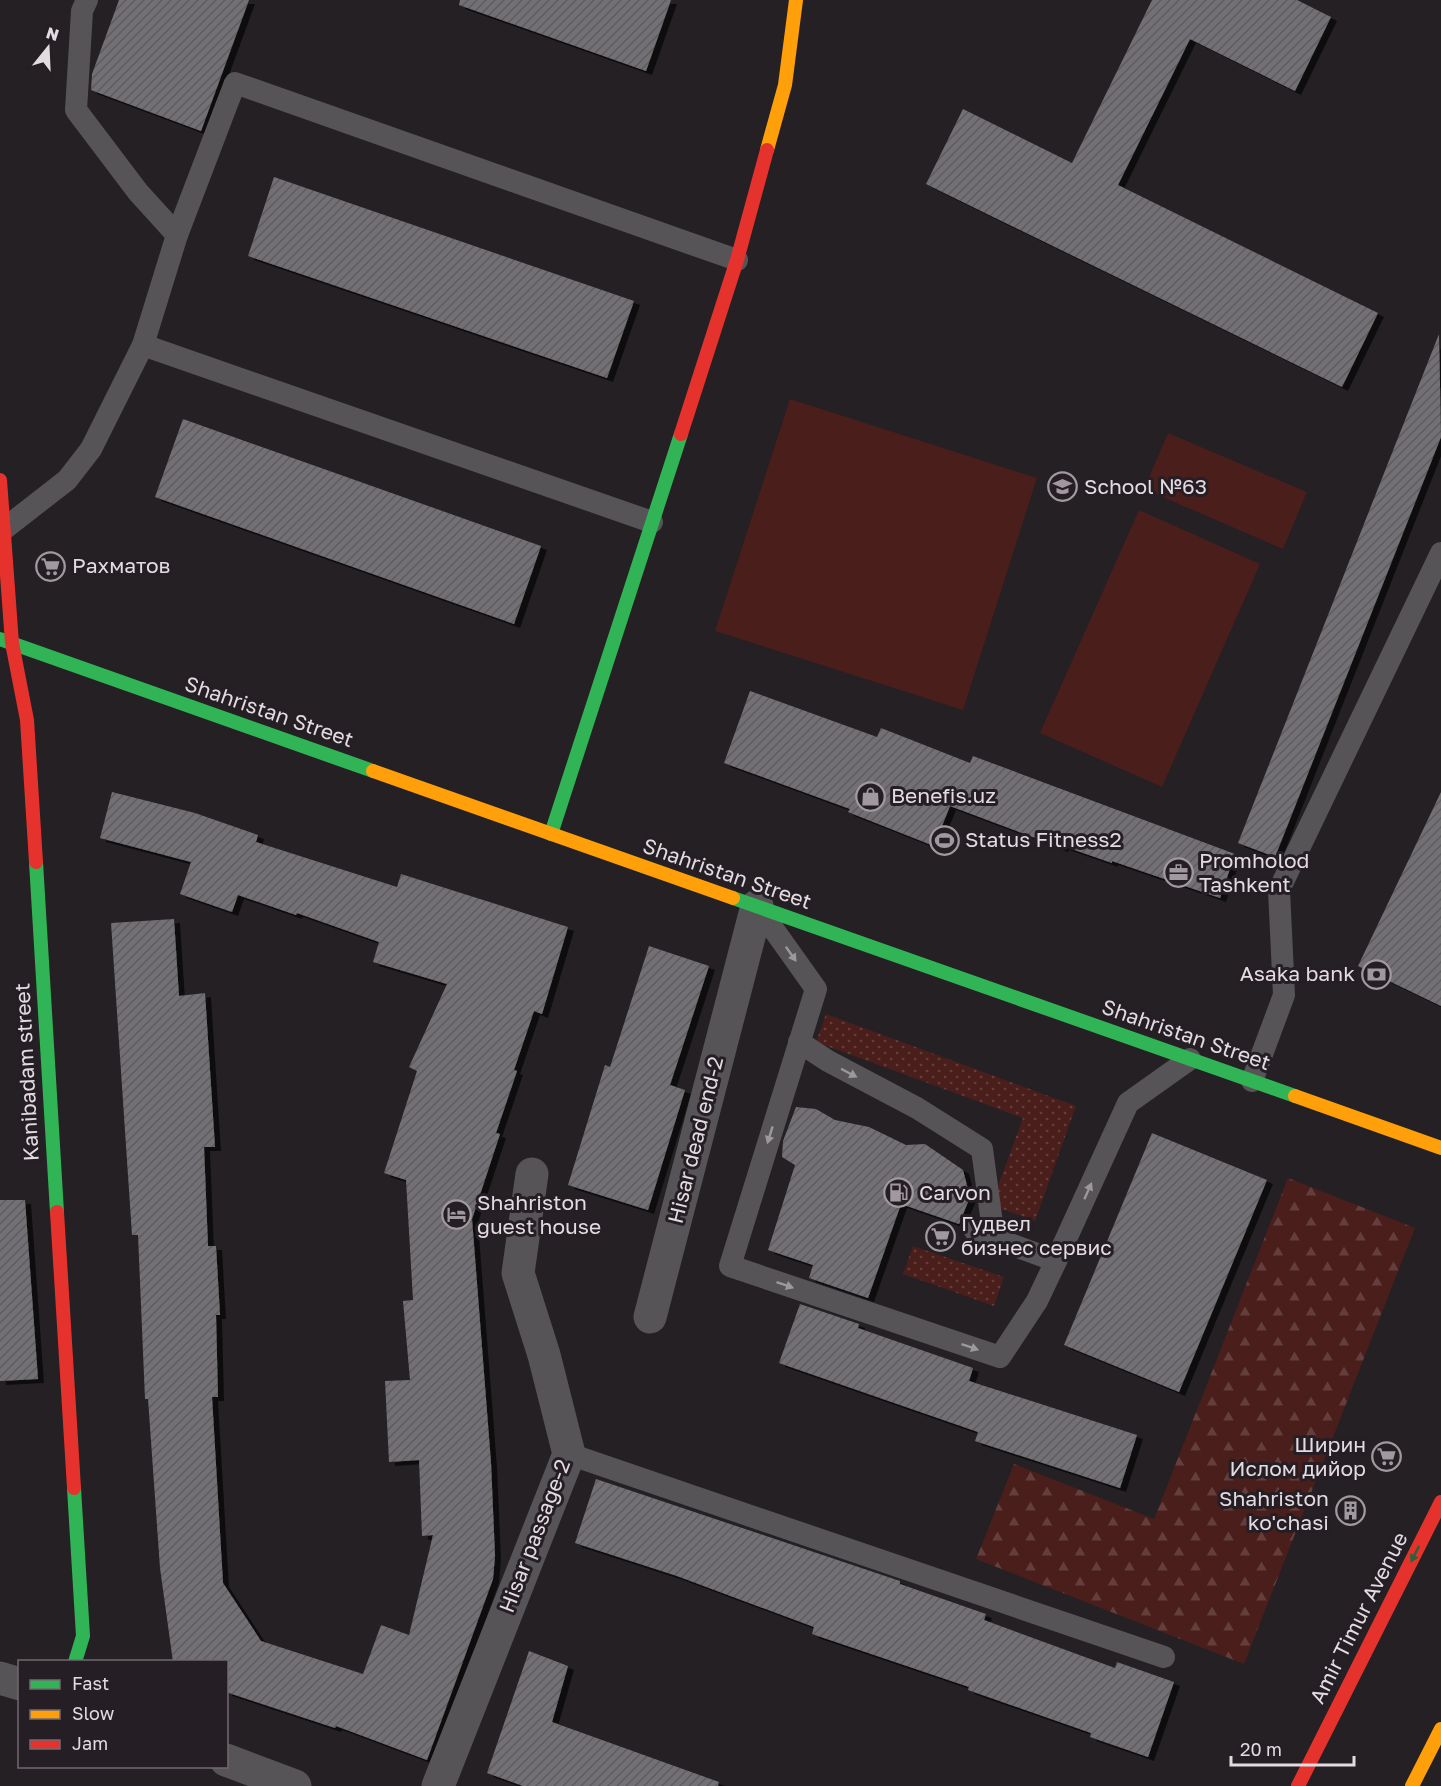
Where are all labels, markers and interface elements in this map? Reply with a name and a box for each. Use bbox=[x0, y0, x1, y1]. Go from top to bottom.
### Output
north arrow bbox=[18, 18, 78, 78]
text: N bbox=[44, 22, 62, 45]
school or university icon: School №63 bbox=[1047, 471, 1079, 503]
place label: School №63 bbox=[1084, 473, 1207, 499]
supermarket icon: Рахматов bbox=[35, 550, 67, 582]
place label: Рахматов bbox=[72, 552, 171, 578]
street label: Shahristan Street bbox=[182, 670, 357, 752]
shop icon: Benefis.uz bbox=[854, 780, 886, 812]
place label: Benefis.uz bbox=[891, 782, 996, 808]
sports icon: Status Fitness2 bbox=[928, 824, 960, 856]
place label: Status Fitness2 bbox=[965, 826, 1122, 852]
street label: Shahristan Street bbox=[640, 832, 815, 914]
place label: Promholod Tashkent bbox=[1199, 847, 1309, 897]
office icon: Promholod Tashkent bbox=[1162, 857, 1194, 889]
one-way arrow bbox=[785, 946, 797, 962]
bank icon: Asaka bank bbox=[1360, 958, 1392, 990]
place label: Asaka bank bbox=[1240, 960, 1355, 986]
street label: Kanibadam street bbox=[8, 982, 44, 1162]
street label: Shahristan Street bbox=[1099, 993, 1274, 1075]
street label: Hisar dead end-2 bbox=[662, 1053, 728, 1226]
one-way arrow bbox=[840, 1068, 857, 1078]
one-way arrow bbox=[765, 1126, 775, 1144]
fuel station icon: Carvon bbox=[882, 1177, 914, 1209]
place label: Carvon bbox=[919, 1179, 991, 1205]
one-way arrow bbox=[1083, 1181, 1093, 1199]
place label: Shahriston guest house bbox=[477, 1189, 601, 1239]
hotel icon: Shahriston guest house bbox=[440, 1199, 472, 1231]
place label: Гудвел бизнес сервис bbox=[961, 1210, 1112, 1260]
supermarket icon: Гудвел бизнес сервис bbox=[924, 1220, 956, 1252]
one-way arrow bbox=[776, 1280, 794, 1290]
one-way arrow bbox=[961, 1342, 979, 1352]
place label: Ширин Ислом дийор bbox=[1230, 1431, 1366, 1481]
supermarket icon: Ширин Ислом дийор bbox=[1371, 1441, 1403, 1473]
street label: Hisar passage-2 bbox=[493, 1455, 575, 1616]
place label: Shahriston ko'chasi bbox=[1219, 1485, 1329, 1535]
building icon: Shahriston ko'chasi bbox=[1334, 1495, 1366, 1527]
street label: Amir Timur Avenue bbox=[1304, 1527, 1413, 1708]
one-way arrow bbox=[1410, 1545, 1420, 1563]
legend bbox=[18, 1660, 228, 1768]
text: Fast bbox=[72, 1672, 109, 1694]
text: Slow bbox=[72, 1702, 115, 1724]
scale bar bbox=[1231, 1729, 1354, 1767]
text: Jam bbox=[72, 1732, 108, 1754]
text: 20 m bbox=[1240, 1738, 1282, 1760]

